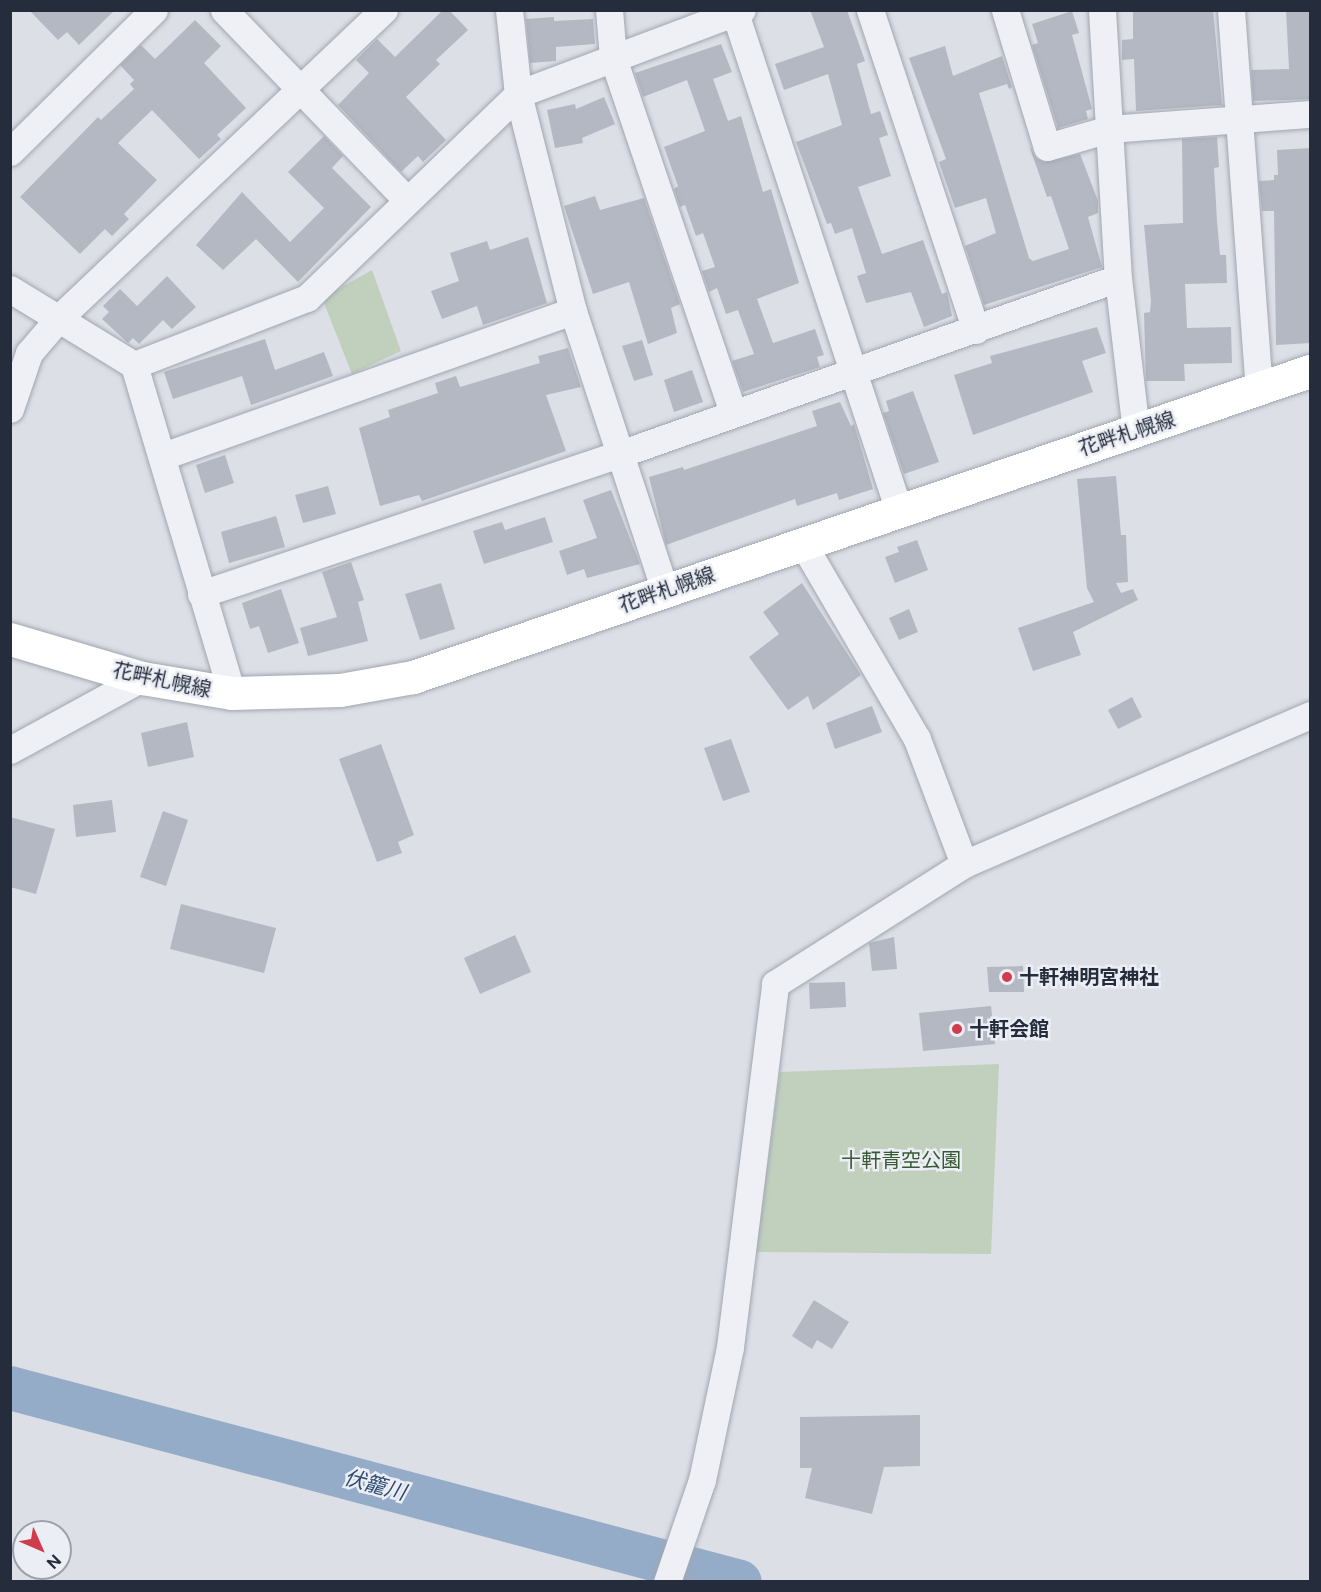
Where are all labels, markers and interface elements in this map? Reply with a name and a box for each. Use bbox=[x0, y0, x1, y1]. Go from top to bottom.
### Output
street label: 花畔札幌線 bbox=[1076, 407, 1178, 461]
street label: 花畔札幌線 bbox=[616, 562, 718, 618]
street label: 花畔札幌線 bbox=[111, 658, 213, 702]
place label: 十軒神明宮神社 bbox=[1019, 965, 1159, 989]
marker: 十軒神明宮神社 bbox=[1000, 970, 1014, 984]
place label: 十軒会館 bbox=[969, 1017, 1049, 1041]
marker: 十軒会館 bbox=[950, 1022, 964, 1036]
park label: 十軒青空公園 bbox=[841, 1148, 961, 1172]
water label: 伏籠川 bbox=[341, 1465, 409, 1505]
north arrow bbox=[12, 1520, 72, 1580]
text: N bbox=[43, 1551, 65, 1573]

